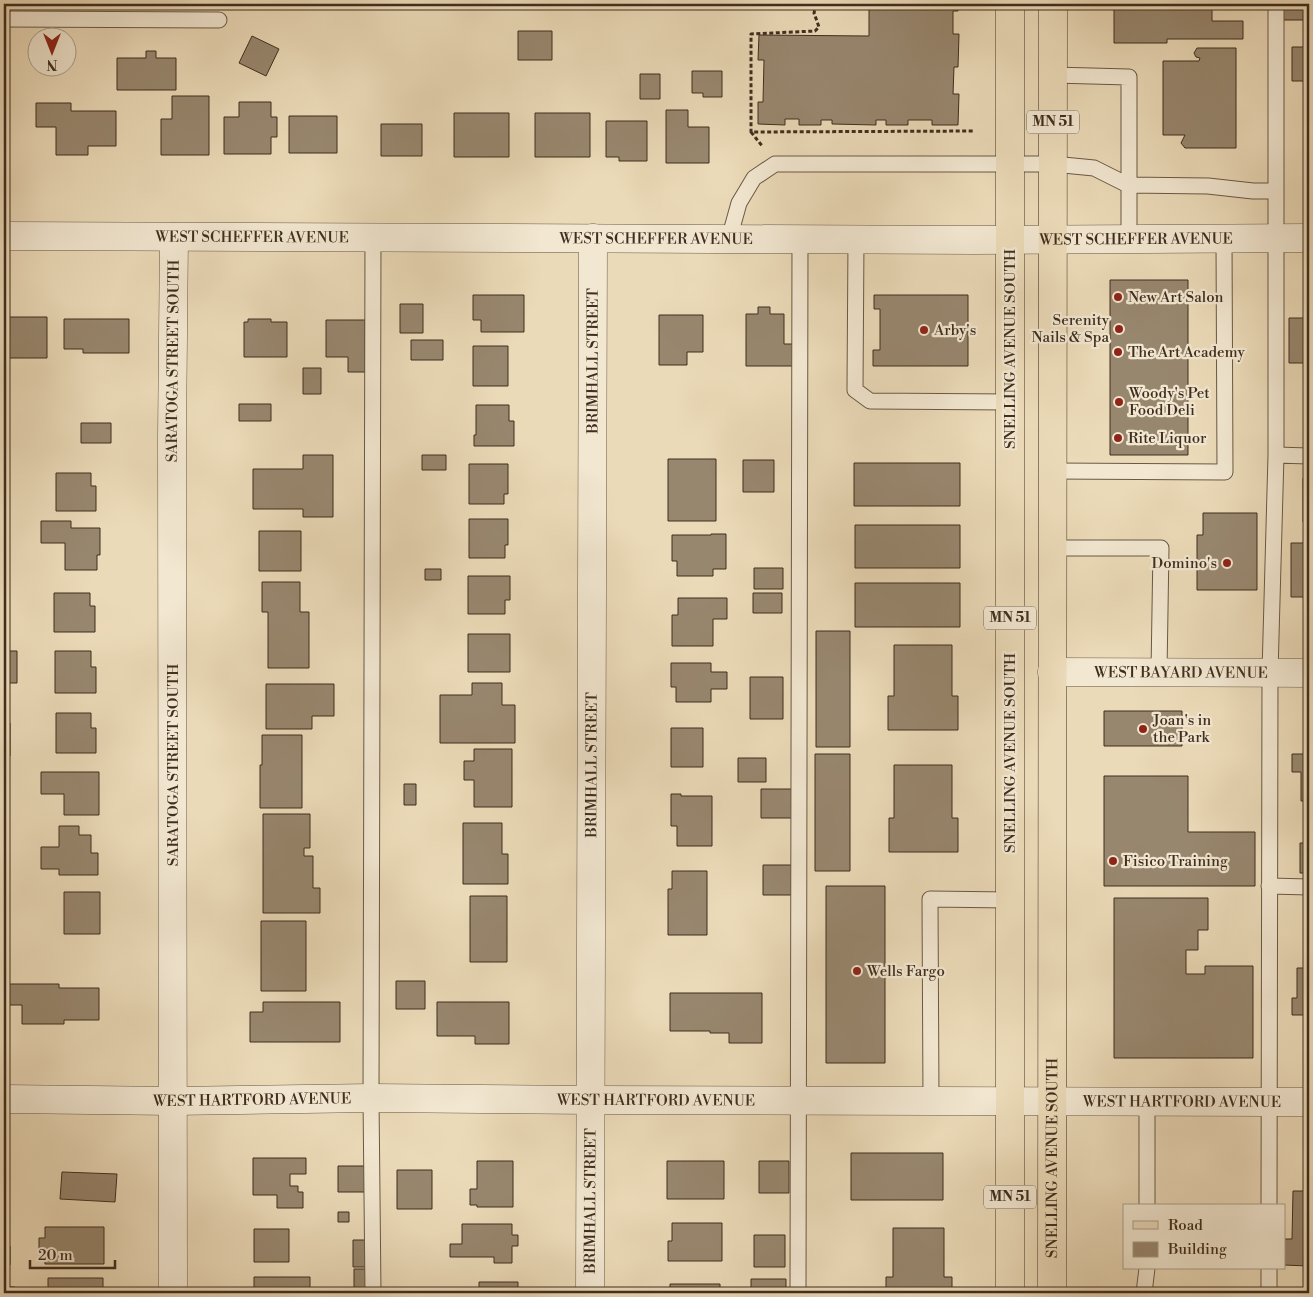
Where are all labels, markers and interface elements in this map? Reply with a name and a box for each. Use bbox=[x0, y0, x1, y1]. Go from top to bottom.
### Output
north arrow bbox=[28, 28, 78, 78]
text: N bbox=[46, 55, 58, 73]
road number: MN 51 bbox=[1027, 110, 1079, 134]
street label: WEST SCHEFFER AVENUE bbox=[154, 227, 349, 247]
street label: WEST SCHEFFER AVENUE bbox=[558, 229, 753, 249]
street label: WEST SCHEFFER AVENUE bbox=[1038, 229, 1233, 249]
street label: SNELLING AVENUE SOUTH bbox=[1001, 249, 1020, 449]
street label: SARATOGA STREET SOUTH bbox=[162, 260, 183, 462]
street label: BRIMHALL STREET bbox=[583, 288, 602, 435]
place label: New Art Salon bbox=[1128, 288, 1224, 307]
marker: New Art Salon bbox=[1112, 291, 1124, 303]
place label: Serenity Nails & Spa bbox=[1031, 311, 1110, 347]
place label: Arby's bbox=[933, 321, 976, 340]
marker: Serenity Nails & Spa bbox=[1113, 323, 1125, 335]
marker: Arby's bbox=[918, 324, 930, 336]
place label: The Art Academy bbox=[1128, 343, 1246, 362]
marker: The Art Academy bbox=[1112, 346, 1124, 358]
place label: Woody's Pet Food Deli bbox=[1128, 384, 1210, 420]
marker: Woody's Pet Food Deli bbox=[1113, 396, 1125, 408]
place label: Rite Liquor bbox=[1128, 429, 1207, 448]
marker: Rite Liquor bbox=[1112, 432, 1124, 444]
place label: Domino's bbox=[1152, 554, 1217, 573]
marker: Domino's bbox=[1221, 557, 1233, 569]
road number: MN 51 bbox=[984, 606, 1036, 630]
street label: SNELLING AVENUE SOUTH bbox=[1001, 653, 1020, 853]
street label: WEST BAYARD AVENUE bbox=[1093, 663, 1268, 682]
street label: SARATOGA STREET SOUTH bbox=[164, 664, 183, 866]
street label: BRIMHALL STREET bbox=[582, 692, 601, 839]
place label: Joan's in the Park bbox=[1152, 711, 1211, 747]
marker: Joan's in the Park bbox=[1137, 723, 1149, 735]
place label: Fisico Training bbox=[1123, 852, 1228, 871]
marker: Fisico Training bbox=[1107, 855, 1119, 867]
place label: Wells Fargo bbox=[866, 962, 945, 981]
marker: Wells Fargo bbox=[851, 965, 863, 977]
street label: SNELLING AVENUE SOUTH bbox=[1043, 1058, 1062, 1258]
street label: WEST HARTFORD AVENUE bbox=[152, 1089, 351, 1111]
street label: WEST HARTFORD AVENUE bbox=[556, 1090, 755, 1110]
street label: WEST HARTFORD AVENUE bbox=[1082, 1092, 1281, 1111]
street label: BRIMHALL STREET bbox=[581, 1128, 600, 1275]
road number: MN 51 bbox=[984, 1186, 1036, 1208]
legend bbox=[1123, 1204, 1286, 1270]
text: Road bbox=[1168, 1216, 1203, 1235]
scale bar bbox=[30, 1237, 115, 1269]
text: Building bbox=[1167, 1240, 1227, 1259]
text: 20 m bbox=[38, 1246, 73, 1265]

